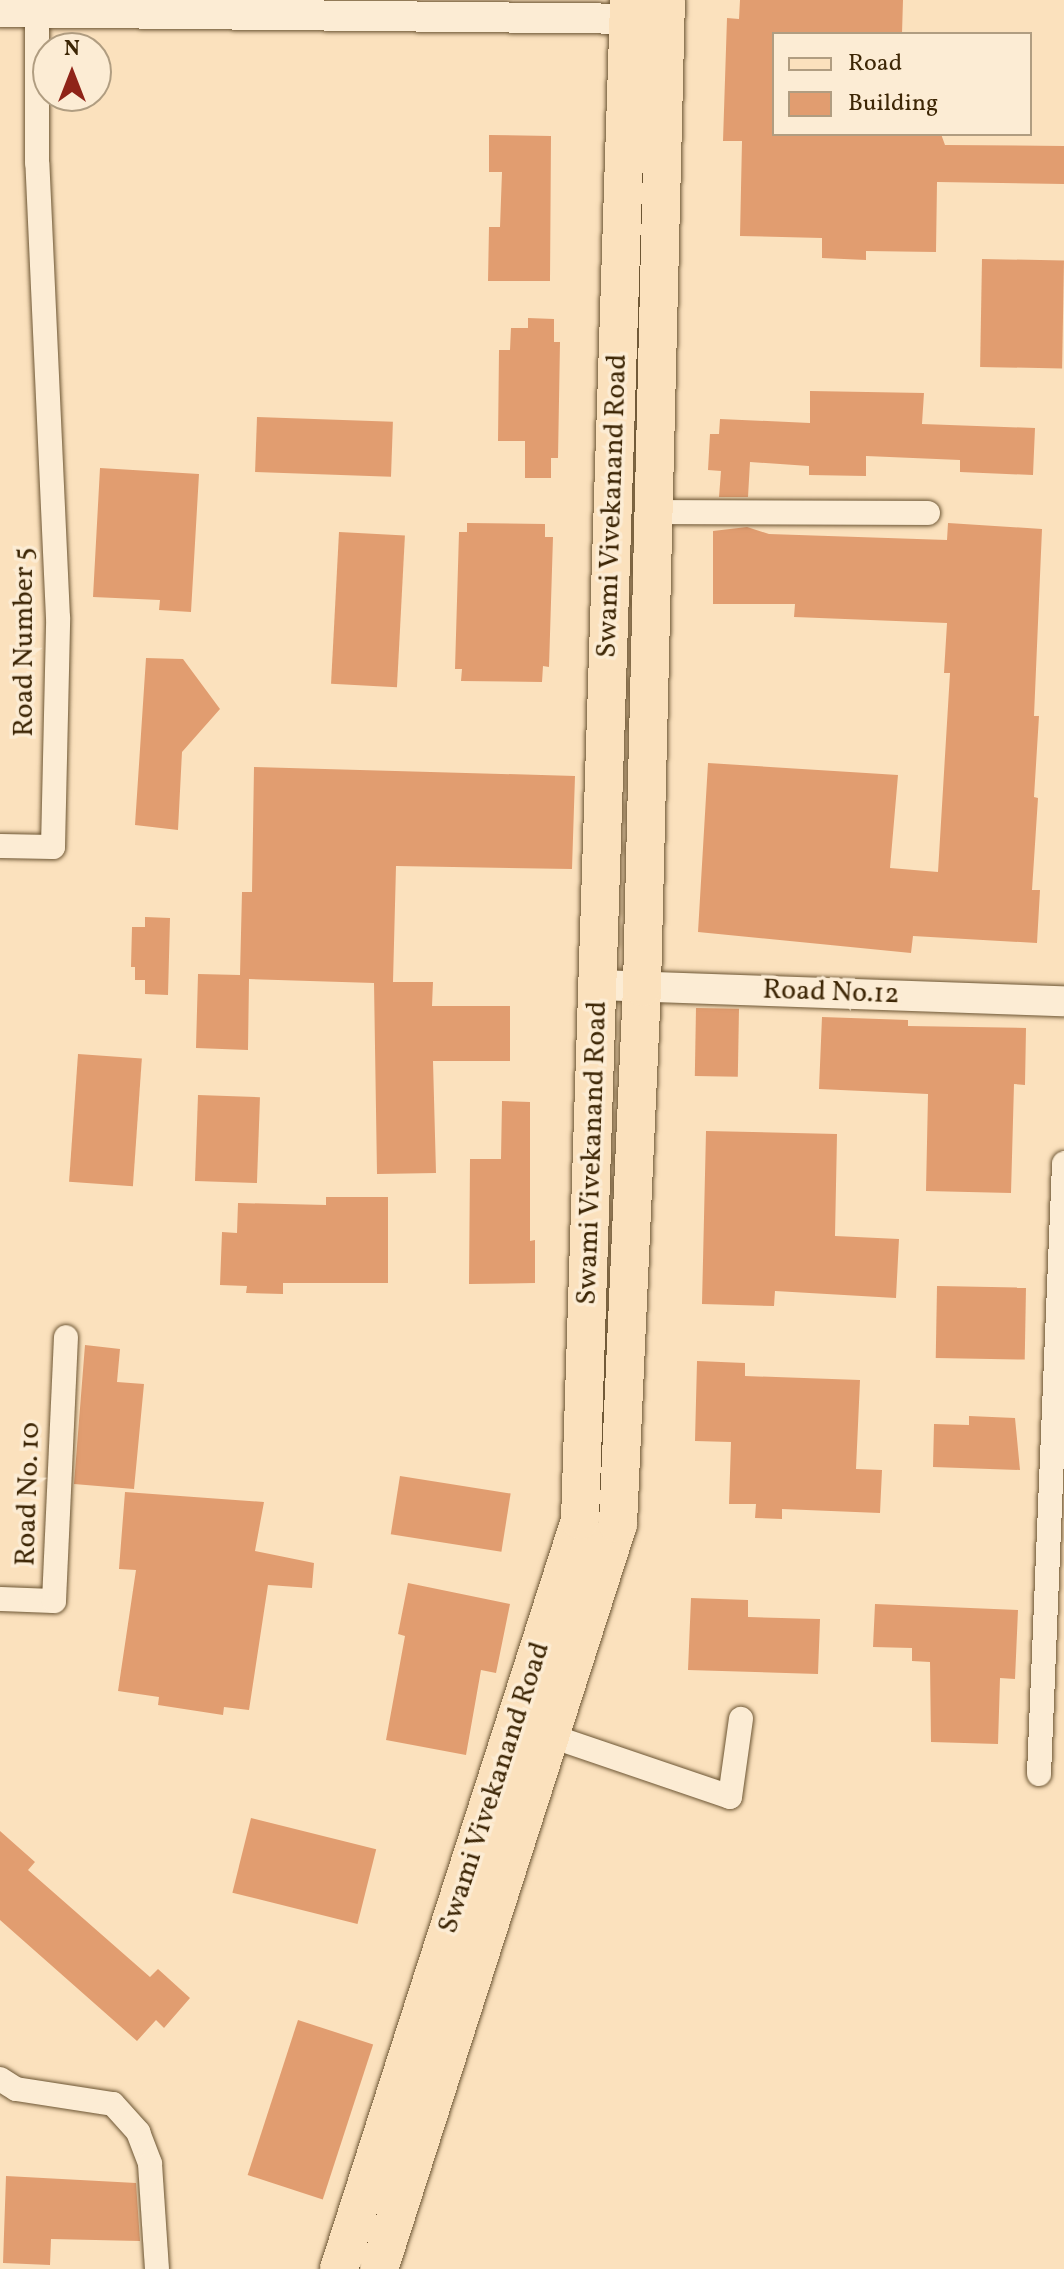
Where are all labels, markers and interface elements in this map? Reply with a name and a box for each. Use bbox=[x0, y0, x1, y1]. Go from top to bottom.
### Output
north arrow bbox=[32, 32, 112, 112]
legend bbox=[772, 32, 1032, 136]
text: N bbox=[64, 34, 80, 65]
text: Road bbox=[848, 47, 902, 81]
text: Building bbox=[848, 87, 938, 121]
street label: Swami Vivekanand Road bbox=[591, 353, 635, 659]
street label: Road Number 5 bbox=[8, 547, 42, 737]
street label: Road No.12 bbox=[762, 974, 900, 1012]
street label: Swami Vivekanand Road bbox=[571, 1000, 615, 1306]
street label: Road No. 10 bbox=[10, 1421, 48, 1567]
street label: Swami Vivekanand Road bbox=[432, 1638, 558, 1938]

